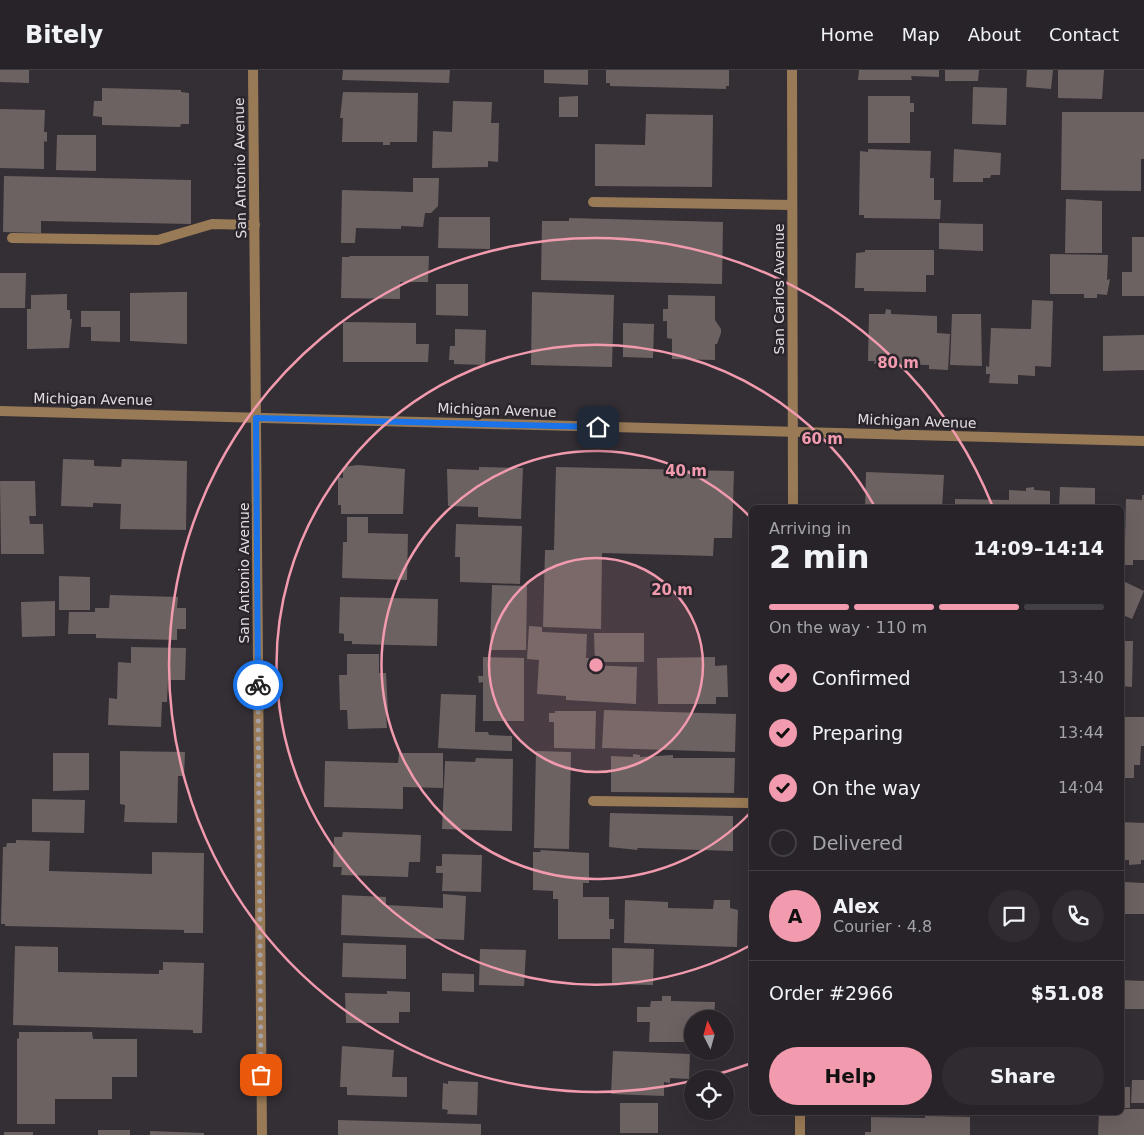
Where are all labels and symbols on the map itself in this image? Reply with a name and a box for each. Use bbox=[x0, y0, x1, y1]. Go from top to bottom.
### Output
street label: San Antonio Avenue bbox=[231, 97, 249, 239]
street label: San Carlos Avenue bbox=[771, 223, 787, 355]
text: 80 m bbox=[877, 354, 919, 372]
street label: Michigan Avenue bbox=[33, 390, 153, 408]
street label: Michigan Avenue bbox=[437, 400, 557, 420]
pin bbox=[577, 406, 619, 448]
street label: Michigan Avenue bbox=[857, 411, 977, 431]
text: 60 m bbox=[801, 430, 843, 448]
text: 40 m bbox=[665, 462, 707, 480]
street label: San Antonio Avenue bbox=[236, 502, 252, 644]
text: 20 m bbox=[651, 581, 693, 599]
centre of rings bbox=[587, 656, 605, 674]
courier bbox=[233, 660, 283, 710]
north arrow bbox=[684, 1010, 734, 1060]
pin bbox=[240, 1054, 282, 1096]

